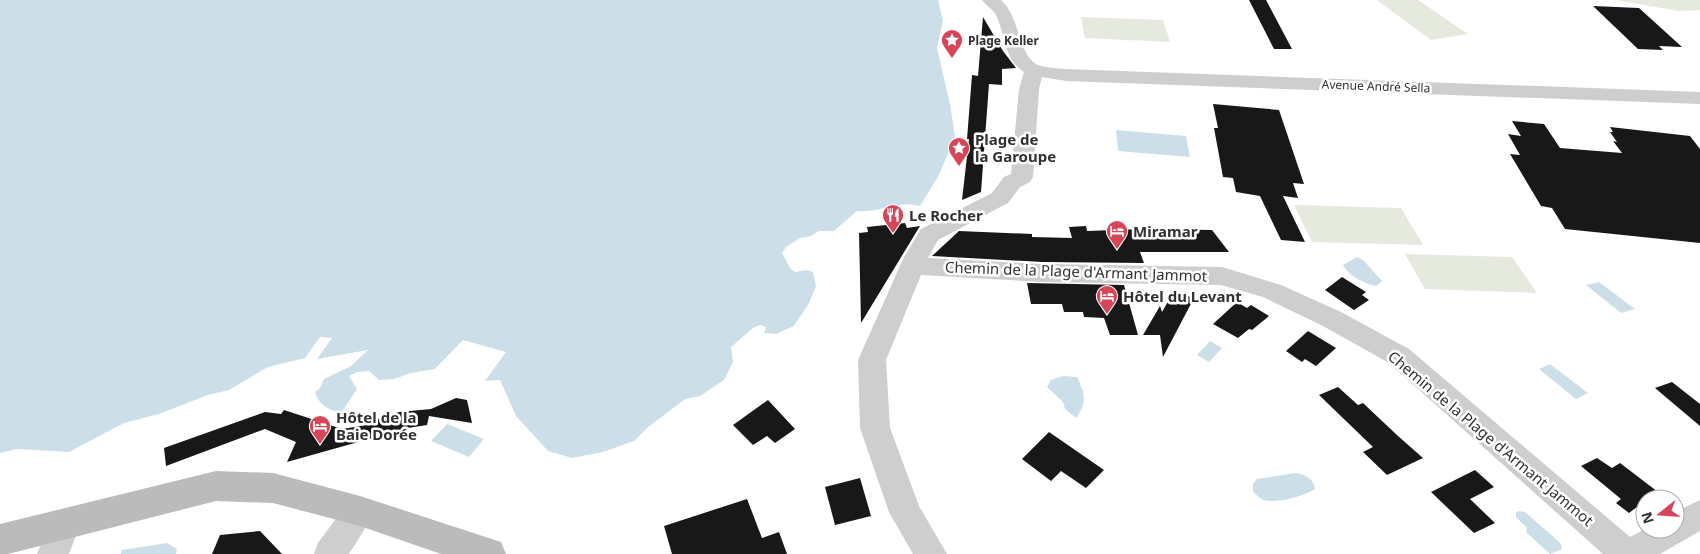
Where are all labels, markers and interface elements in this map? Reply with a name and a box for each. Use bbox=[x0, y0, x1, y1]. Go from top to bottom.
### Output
place icon: Plage Keller bbox=[940, 28, 964, 59]
place label: Plage Keller bbox=[968, 32, 1040, 49]
street label: Avenue André Sella bbox=[1321, 76, 1431, 96]
place label: Plage de la Garoupe bbox=[975, 129, 1056, 166]
place icon: Plage de la Garoupe bbox=[947, 136, 971, 167]
restaurant icon: Le Rocher bbox=[881, 203, 905, 234]
place label: Le Rocher bbox=[909, 205, 983, 225]
hotel icon: Miramar bbox=[1105, 219, 1129, 250]
place label: Miramar bbox=[1133, 221, 1198, 241]
street label: Chemin de la Plage d'Armant Jammot bbox=[945, 256, 1208, 286]
hotel icon: Hôtel du Levant bbox=[1095, 284, 1119, 315]
place label: Hôtel du Levant bbox=[1123, 286, 1242, 306]
street label: Chemin de la Plage d'Armant Jammot bbox=[1384, 346, 1598, 530]
place label: Hôtel de la Baie Dorée bbox=[336, 407, 417, 444]
hotel icon: Hôtel de la Baie Dorée bbox=[308, 414, 332, 445]
north arrow bbox=[1635, 489, 1685, 539]
text: N bbox=[1636, 510, 1658, 526]

